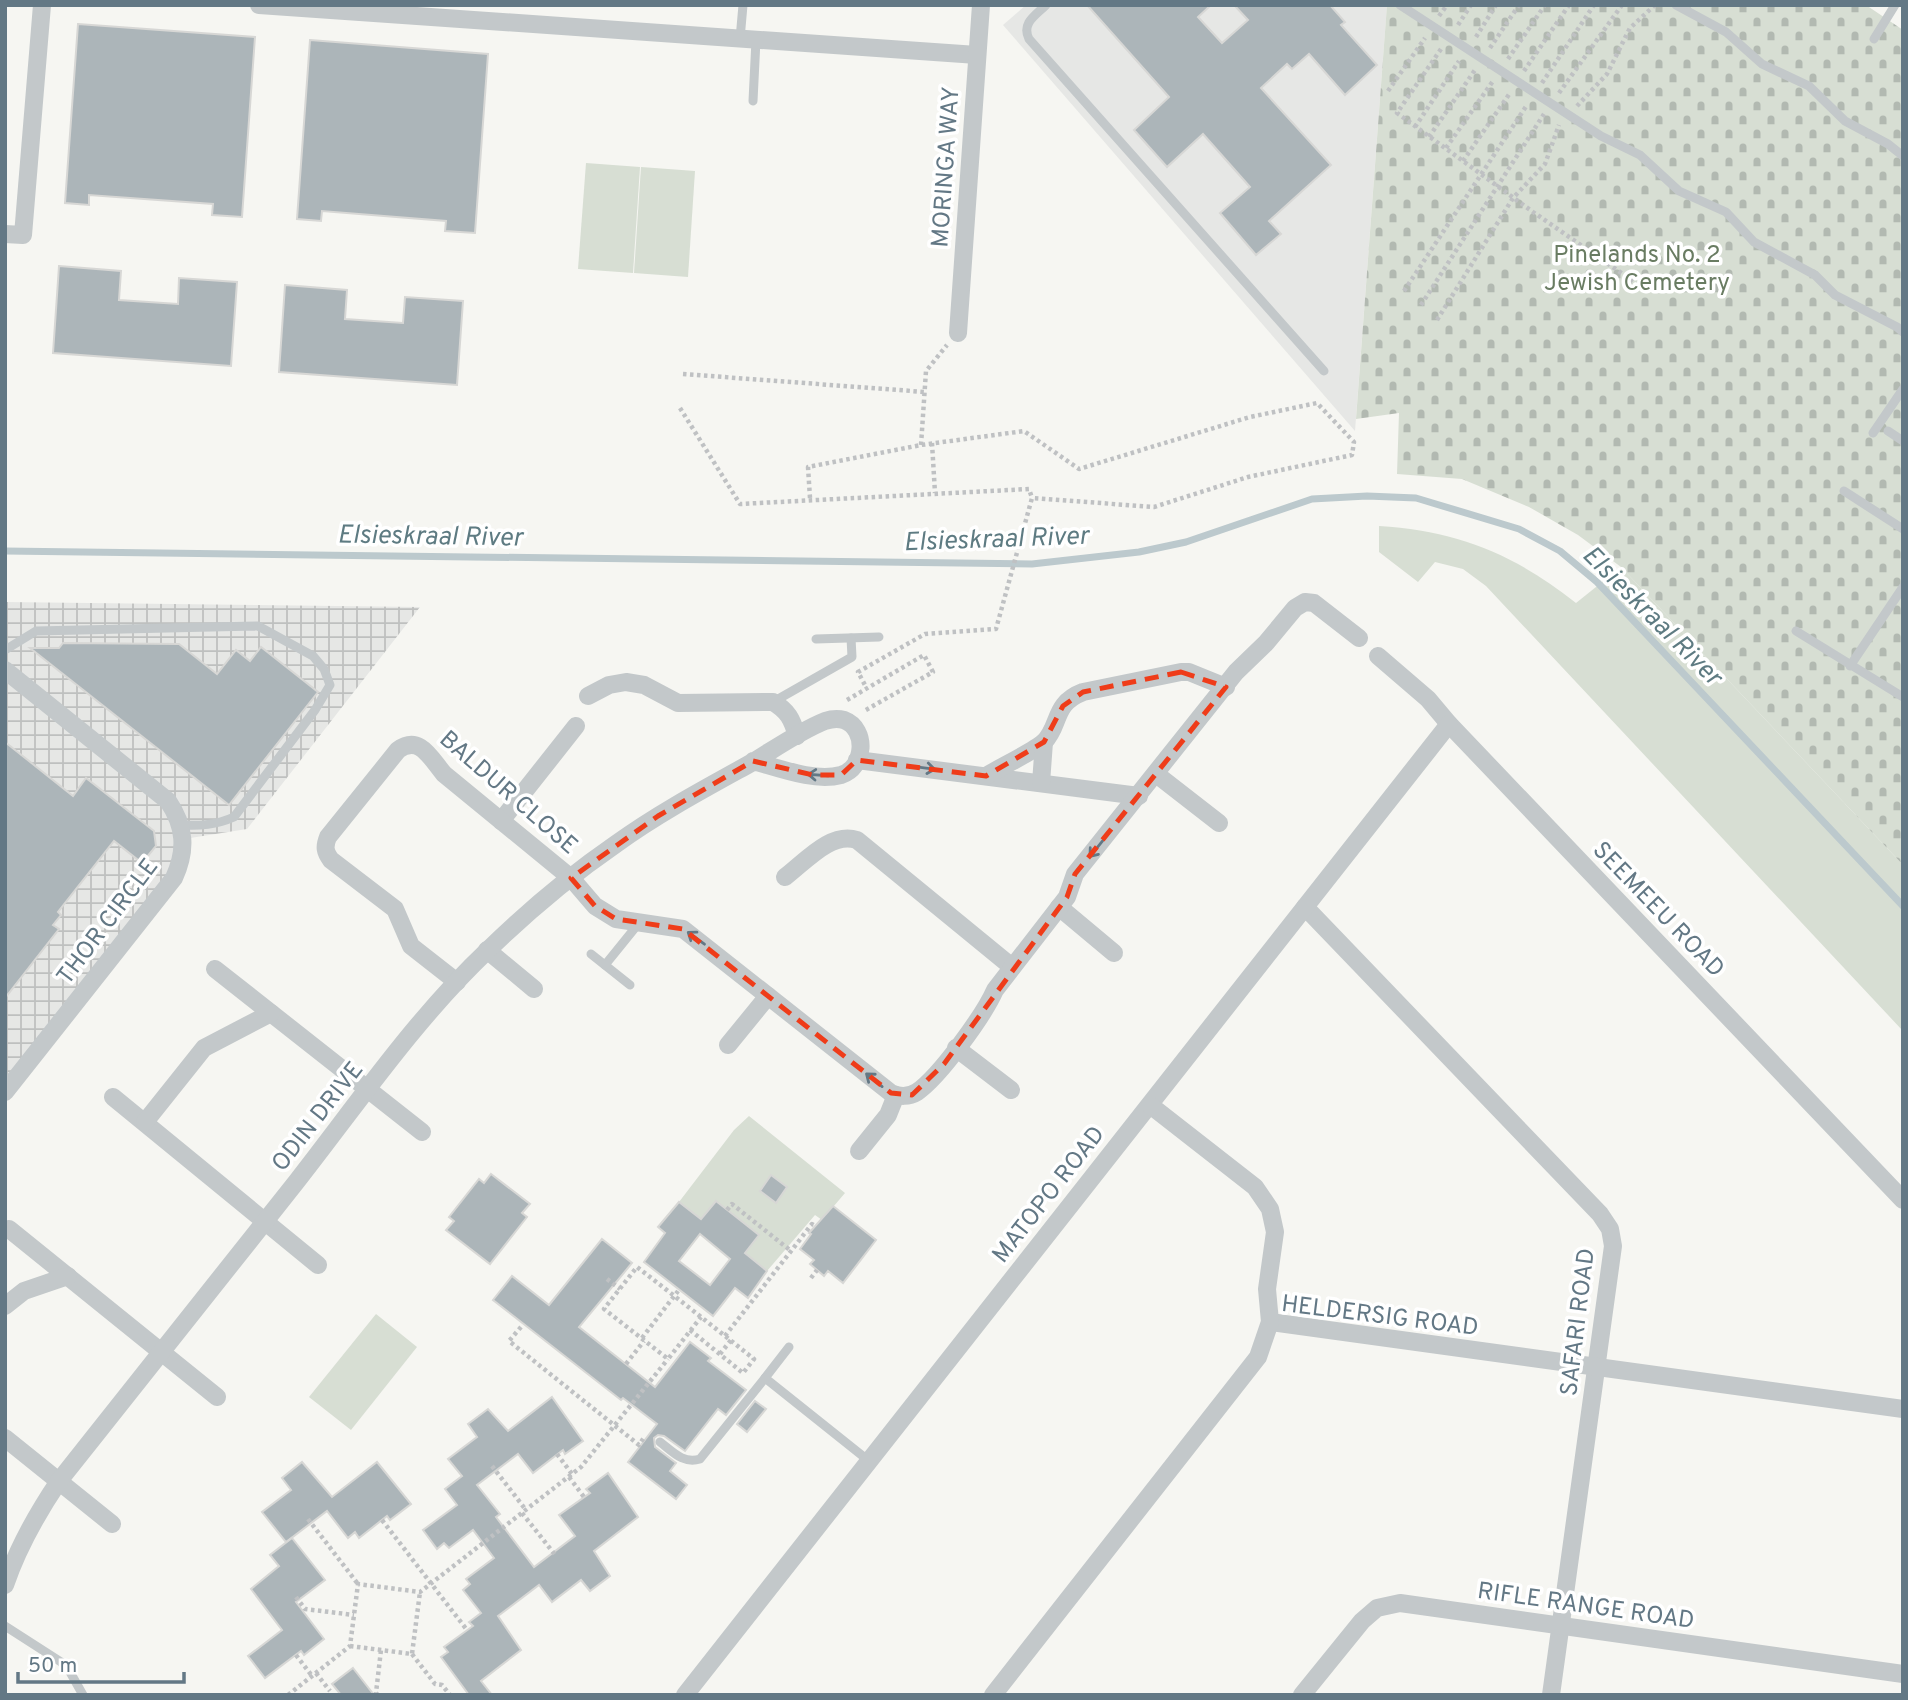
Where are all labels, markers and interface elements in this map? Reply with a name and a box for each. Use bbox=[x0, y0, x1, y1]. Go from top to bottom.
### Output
street label: MORINGA WAY bbox=[926, 86, 968, 249]
park label: Pinelands No. 2 Jewish Cemetery bbox=[1544, 241, 1730, 299]
water label: Elsieskraal River bbox=[337, 519, 525, 556]
water label: Elsieskraal River bbox=[903, 521, 1091, 560]
water label: Elsieskraal River bbox=[1574, 540, 1730, 695]
street label: BALDUR CLOSE bbox=[432, 725, 583, 862]
one-way arrow bbox=[913, 762, 936, 775]
one-way arrow bbox=[807, 768, 829, 781]
street label: SEEMEEU ROAD bbox=[1585, 836, 1730, 985]
one-way arrow bbox=[1089, 839, 1104, 858]
street label: THOR CIRCLE bbox=[51, 853, 166, 991]
one-way arrow bbox=[687, 931, 706, 946]
street label: ODIN DRIVE bbox=[266, 1056, 371, 1178]
one-way arrow bbox=[865, 1072, 883, 1087]
street label: MATOPO ROAD bbox=[987, 1121, 1112, 1270]
street label: SAFARI ROAD bbox=[1555, 1247, 1603, 1398]
street label: HELDERSIG ROAD bbox=[1280, 1290, 1480, 1344]
street label: RIFLE RANGE ROAD bbox=[1475, 1577, 1696, 1637]
scale bar bbox=[18, 1640, 184, 1684]
text: 50 m bbox=[28, 1653, 77, 1680]

